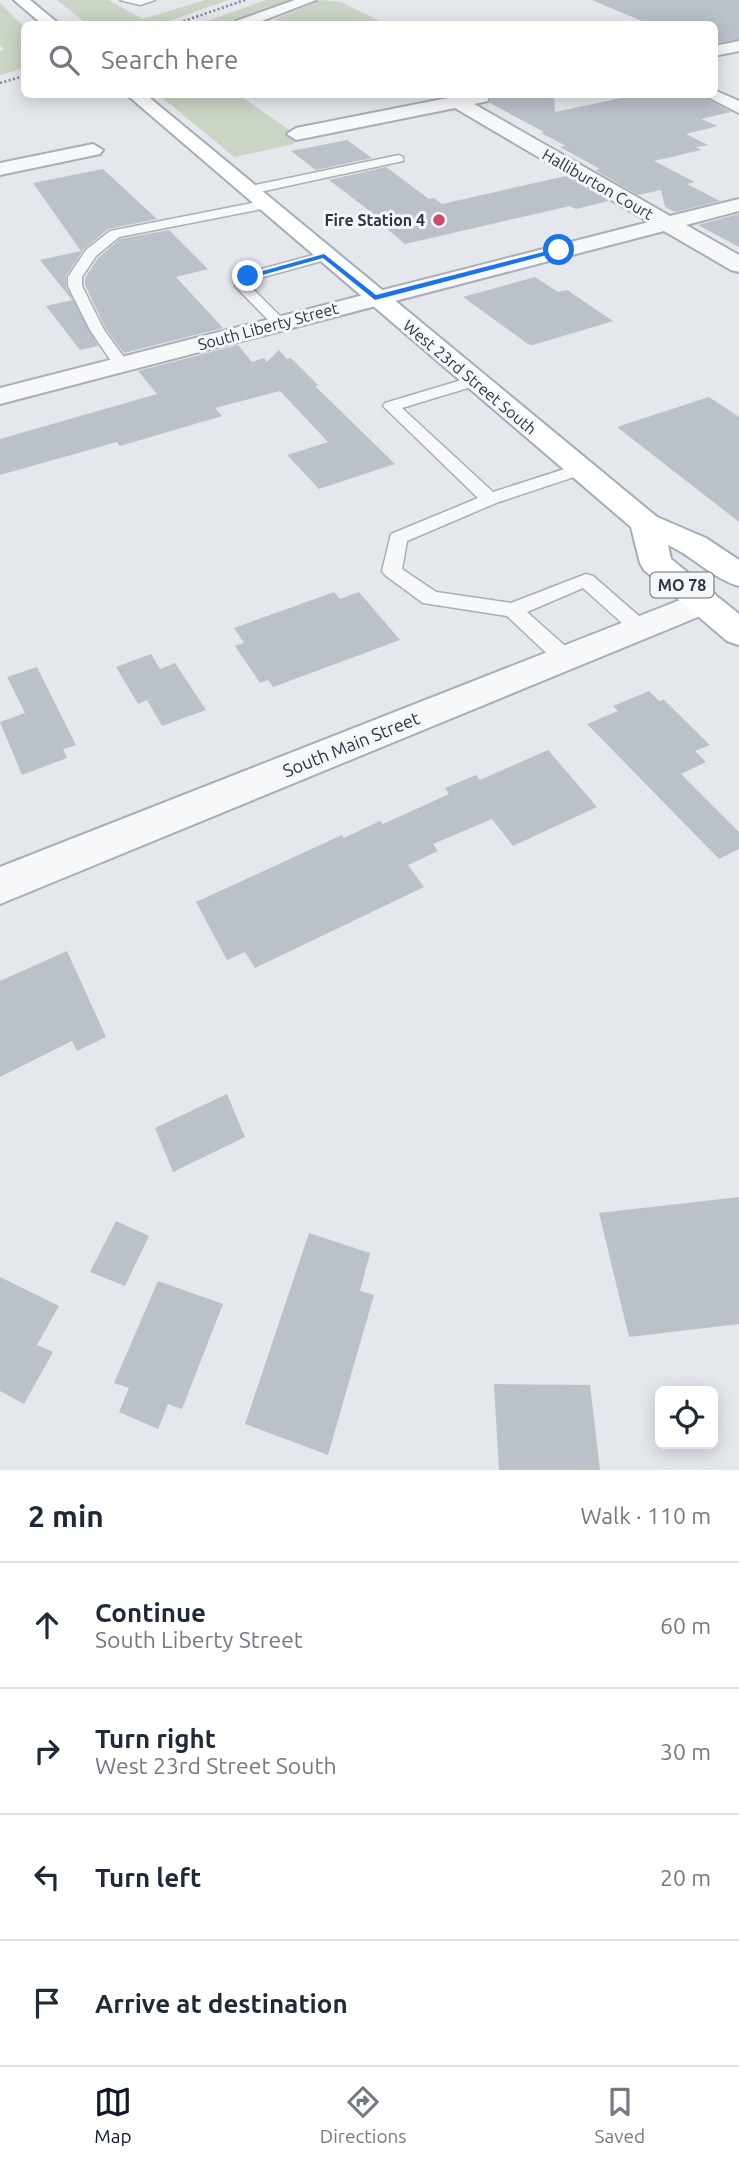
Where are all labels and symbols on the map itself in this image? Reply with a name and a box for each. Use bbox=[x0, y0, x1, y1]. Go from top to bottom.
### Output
street label: Halliburton Court bbox=[539, 145, 657, 223]
place label: Fire Station 4 bbox=[325, 211, 425, 229]
marker: Fire Station 4 bbox=[431, 212, 447, 228]
route start bbox=[543, 234, 574, 265]
route end bbox=[232, 260, 263, 291]
street label: South Liberty Street bbox=[196, 298, 341, 353]
street label: West 23rd Street South bbox=[400, 316, 540, 438]
road number: MO 78 bbox=[650, 572, 714, 598]
street label: South Main Street bbox=[280, 707, 422, 781]

